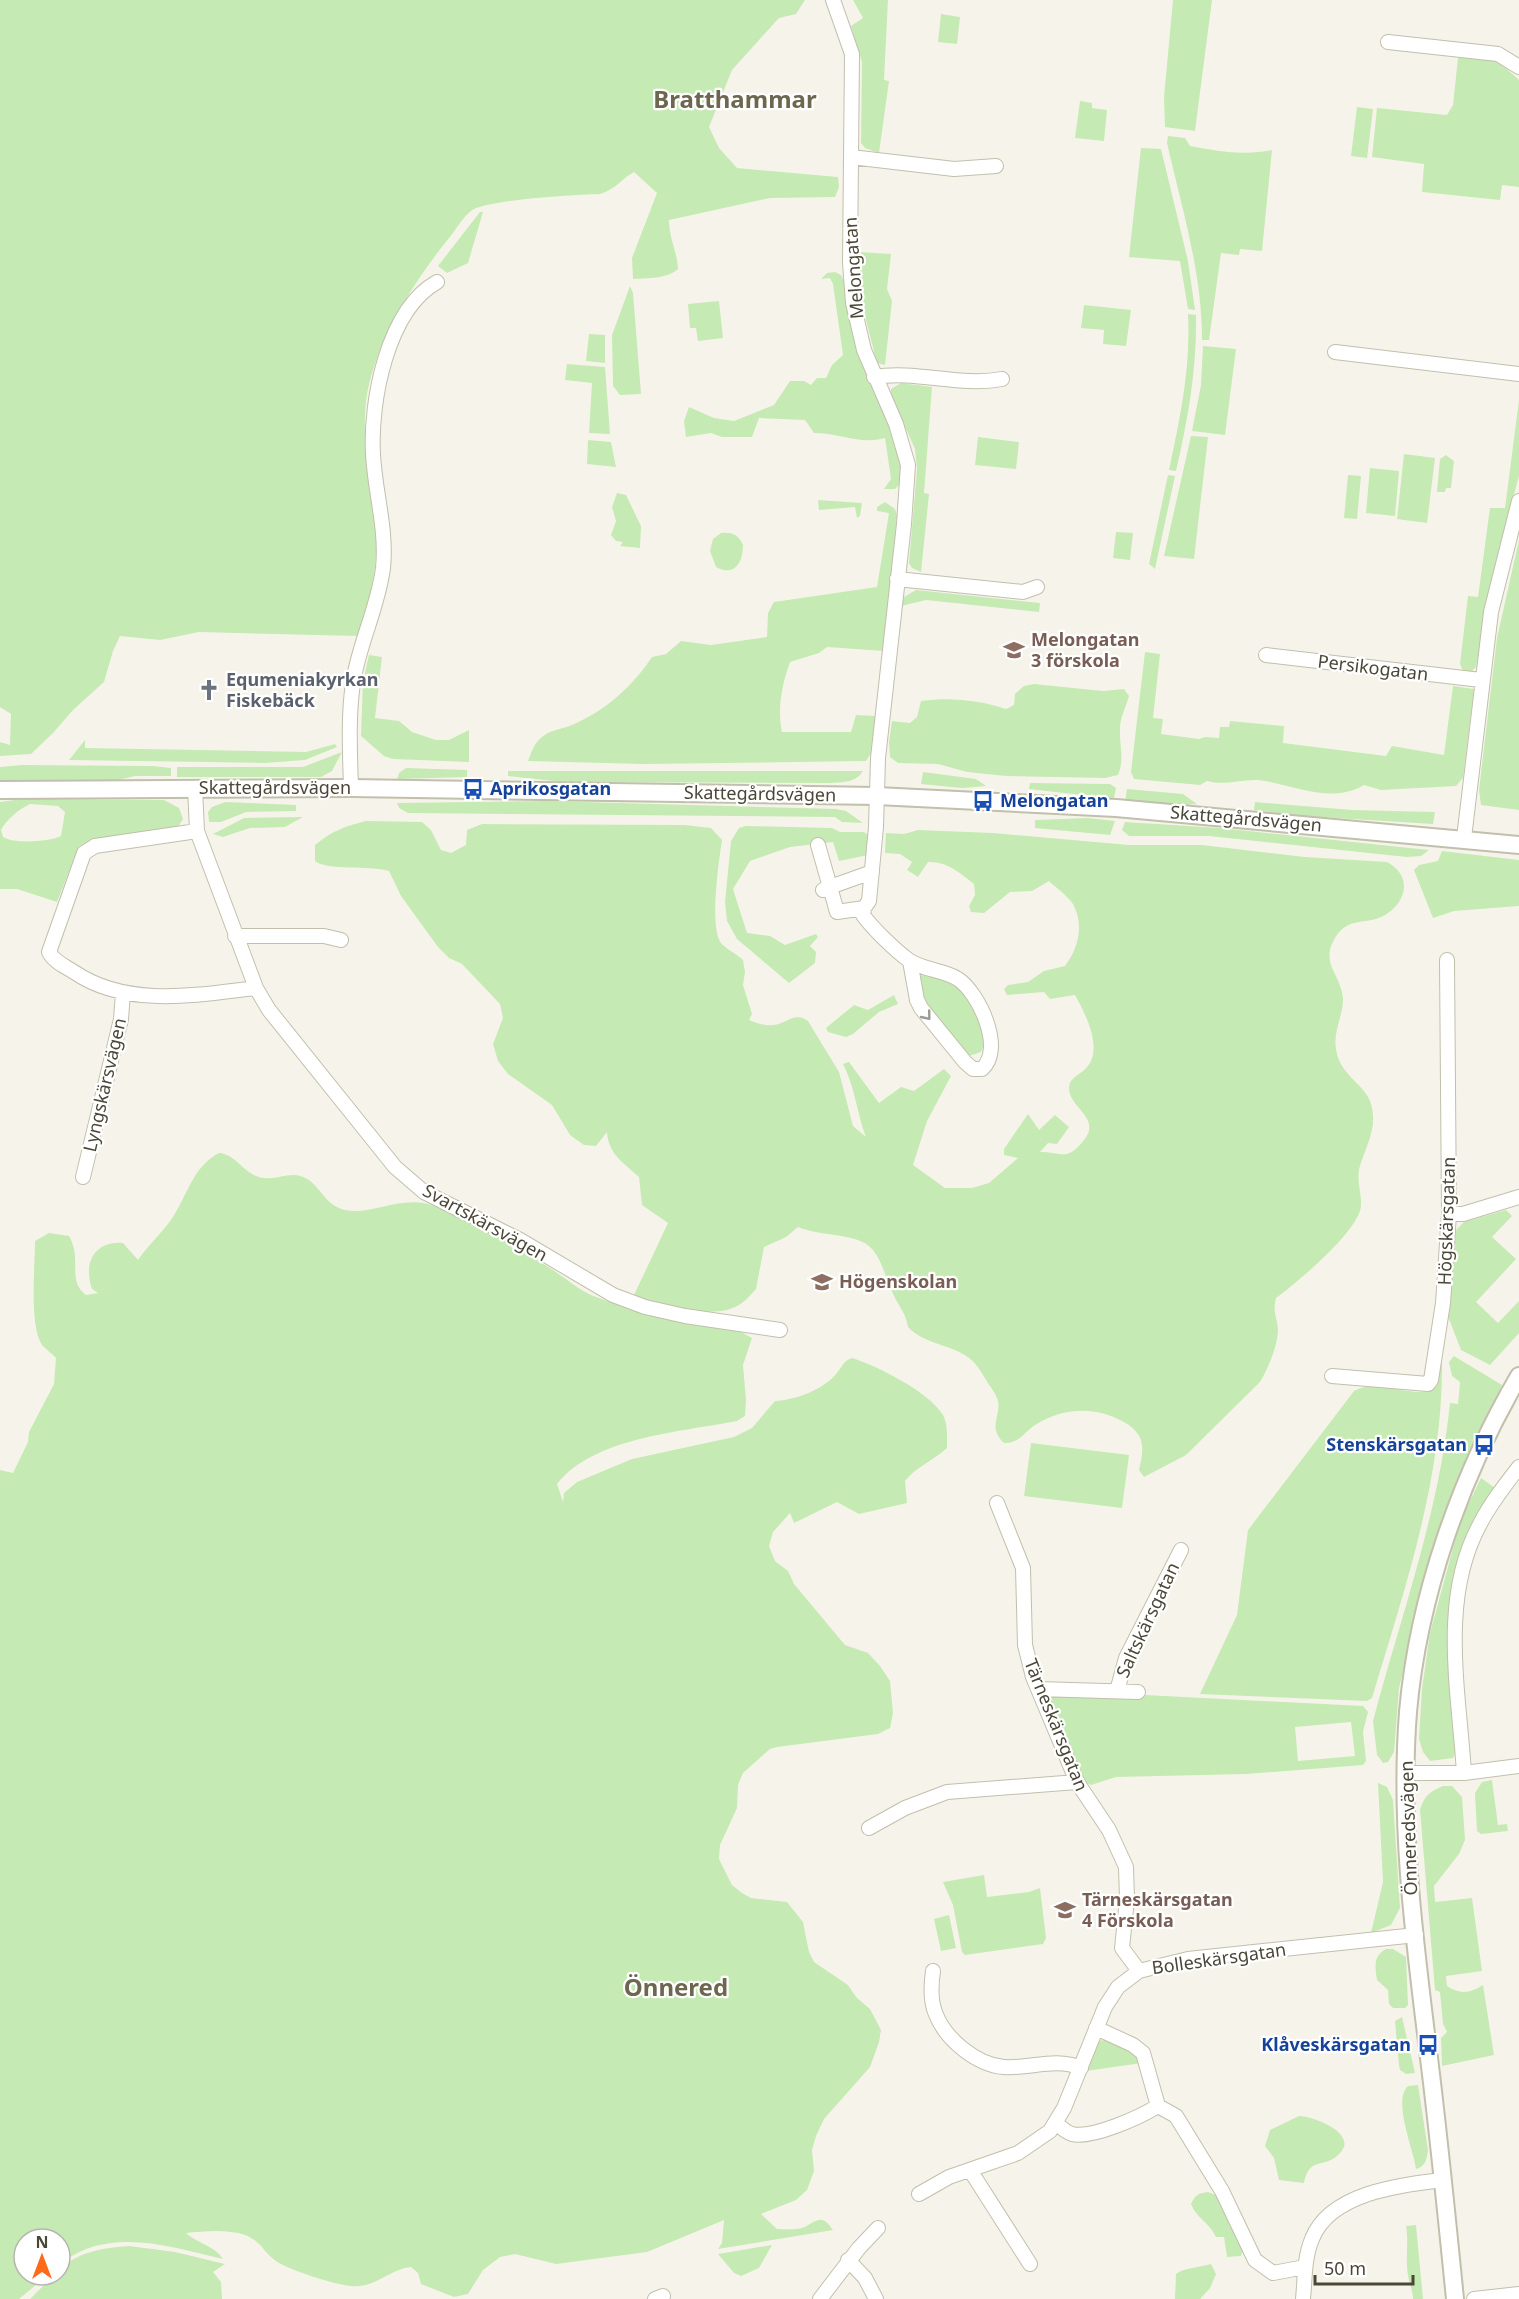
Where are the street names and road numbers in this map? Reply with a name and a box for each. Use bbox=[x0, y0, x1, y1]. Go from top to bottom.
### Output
street label: Melongatan bbox=[837, 216, 869, 320]
street label: Persikogatan bbox=[1317, 648, 1430, 686]
street label: Skattegårdsvägen bbox=[199, 775, 351, 799]
street label: Skattegårdsvägen bbox=[684, 780, 836, 806]
street label: Skattegårdsvägen bbox=[1169, 799, 1323, 837]
street label: Lyngskärsvägen bbox=[77, 1015, 131, 1154]
street label: Högskärsgatan bbox=[1432, 1156, 1460, 1286]
street label: Svartskärsvägen bbox=[419, 1178, 552, 1266]
street label: Saltskärsgatan bbox=[1110, 1558, 1184, 1681]
street label: Tärneskärsgatan bbox=[1019, 1655, 1094, 1794]
street label: Önneredsvägen bbox=[1394, 1760, 1422, 1896]
street label: Bolleskärsgatan bbox=[1150, 1937, 1288, 1979]

